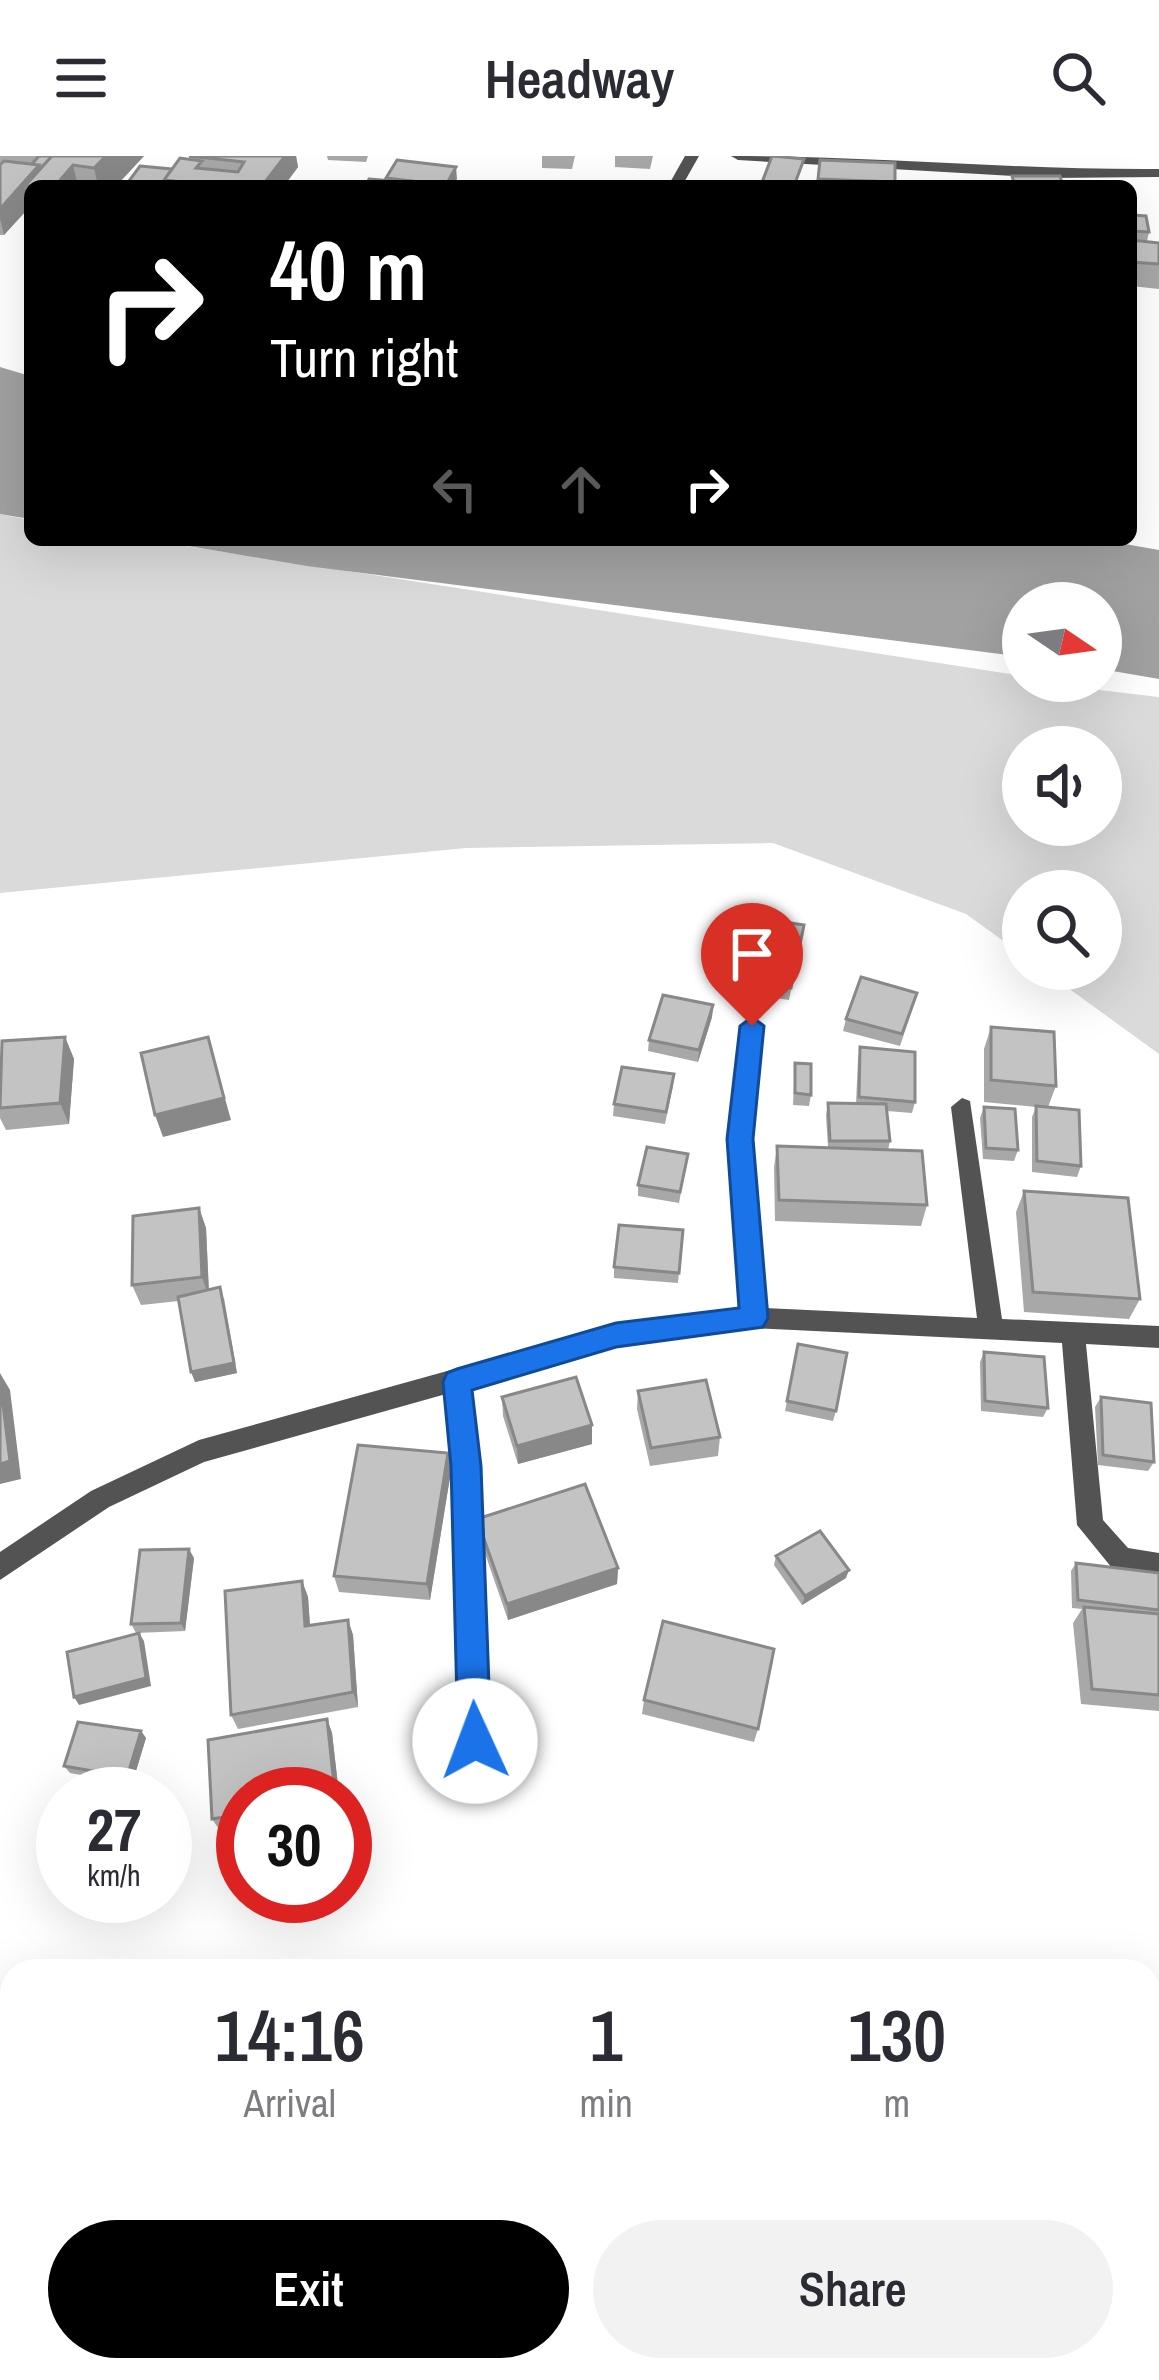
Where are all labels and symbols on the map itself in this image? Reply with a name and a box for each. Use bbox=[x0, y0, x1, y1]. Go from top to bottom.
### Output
north arrow bbox=[1002, 582, 1122, 702]
pin bbox=[701, 903, 803, 1026]
position arrow bbox=[412, 1678, 538, 1804]
speed limit sign: 30 bbox=[216, 1767, 372, 1923]

